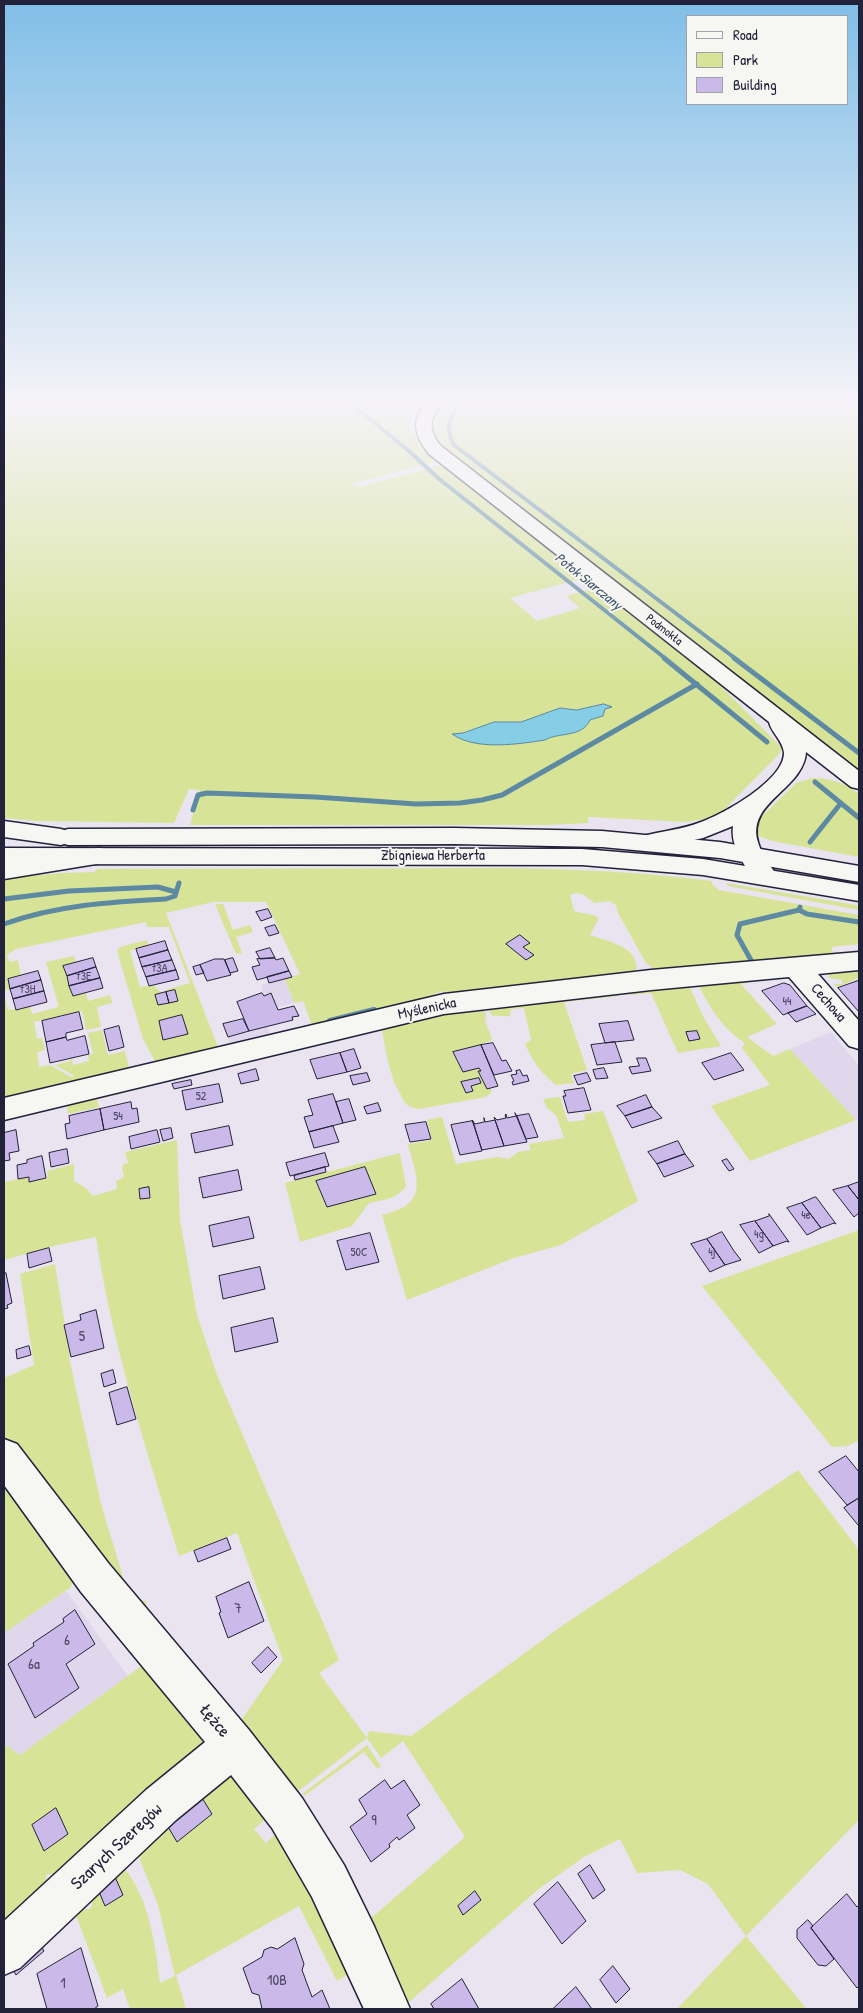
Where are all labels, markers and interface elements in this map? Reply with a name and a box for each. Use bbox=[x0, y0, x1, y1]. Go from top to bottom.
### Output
legend bbox=[686, 15, 848, 105]
text: Road bbox=[733, 24, 758, 45]
text: Park bbox=[733, 49, 758, 70]
text: Building bbox=[733, 74, 777, 95]
water label: Potok Siarczany bbox=[551, 550, 625, 614]
street label: Podmokła bbox=[643, 611, 685, 649]
street label: Zbigniewa Herberta bbox=[381, 847, 485, 865]
house number: 73A bbox=[150, 962, 168, 976]
house number: 73E bbox=[75, 970, 91, 984]
street label: Cechowa bbox=[806, 980, 850, 1026]
house number: 73H bbox=[19, 983, 35, 997]
street label: Myślenicka bbox=[396, 994, 458, 1024]
house number: 44 bbox=[783, 995, 791, 1009]
house number: 52 bbox=[196, 1090, 206, 1104]
house number: 54 bbox=[113, 1110, 123, 1124]
house number: 4e bbox=[801, 1209, 811, 1223]
house number: 4g bbox=[754, 1228, 764, 1242]
house number: 50C bbox=[350, 1246, 368, 1260]
house number: 4j bbox=[708, 1246, 716, 1260]
house number: 5 bbox=[79, 1328, 85, 1346]
house number: 7 bbox=[234, 1600, 242, 1618]
house number: 6 bbox=[64, 1632, 70, 1650]
house number: 6a bbox=[28, 1656, 40, 1674]
street label: Łężce bbox=[194, 1700, 234, 1742]
street label: Szarych Szeregów bbox=[67, 1799, 167, 1895]
house number: 9 bbox=[371, 1812, 377, 1830]
house number: 10B bbox=[267, 1972, 287, 1990]
house number: 1 bbox=[60, 1975, 66, 1993]

